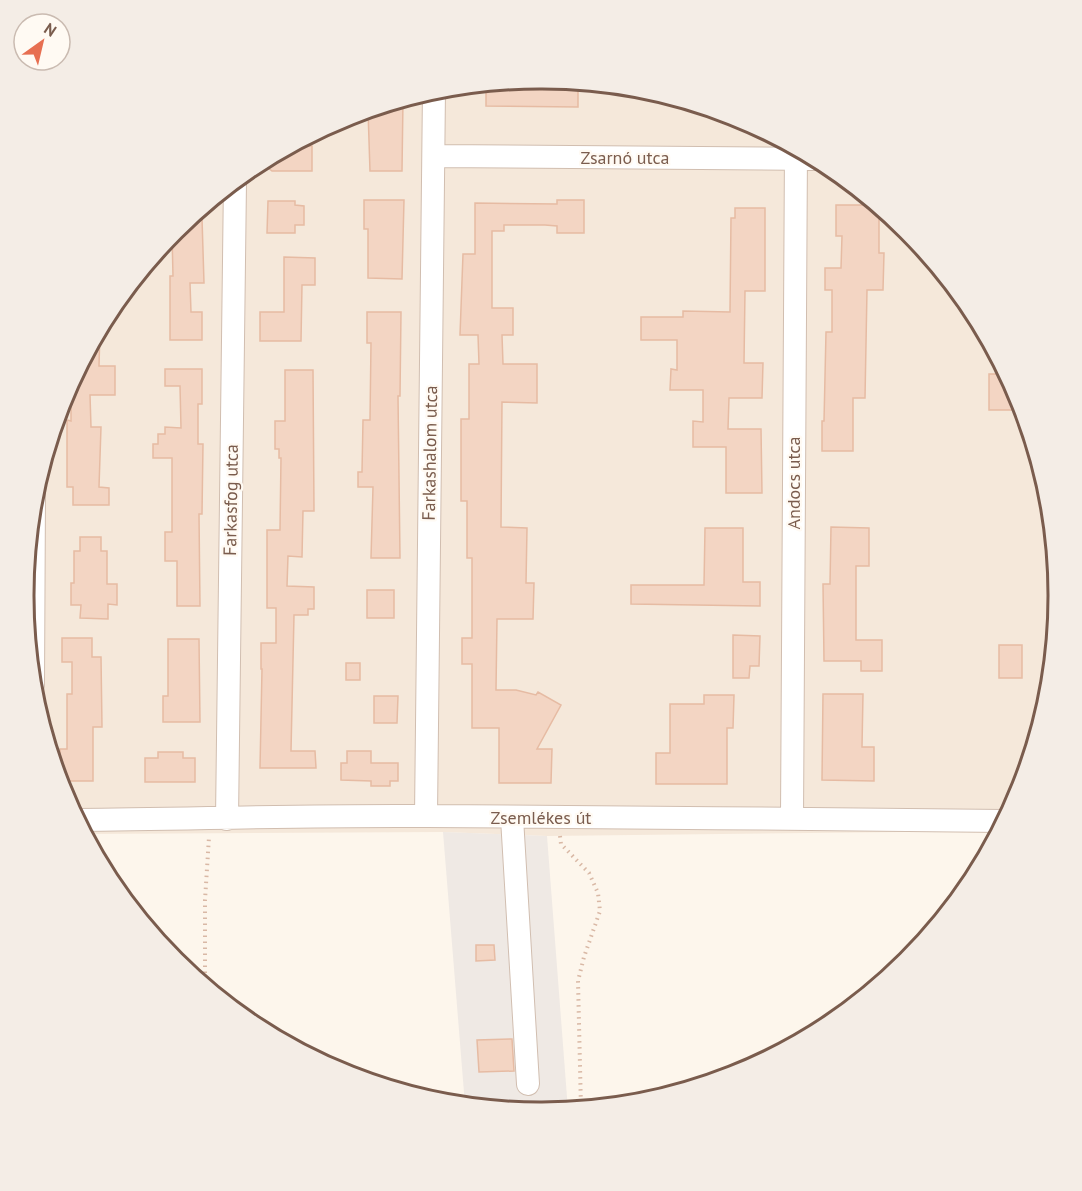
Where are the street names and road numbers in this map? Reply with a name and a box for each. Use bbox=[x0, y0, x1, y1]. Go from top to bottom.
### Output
street label: Zsarnó utca bbox=[581, 146, 670, 169]
street label: Farkashalom utca bbox=[417, 385, 442, 521]
street label: Andocs utca bbox=[782, 437, 805, 529]
street label: Farkasfog utca bbox=[218, 444, 243, 556]
street label: Zsemlékes út bbox=[491, 806, 591, 829]

